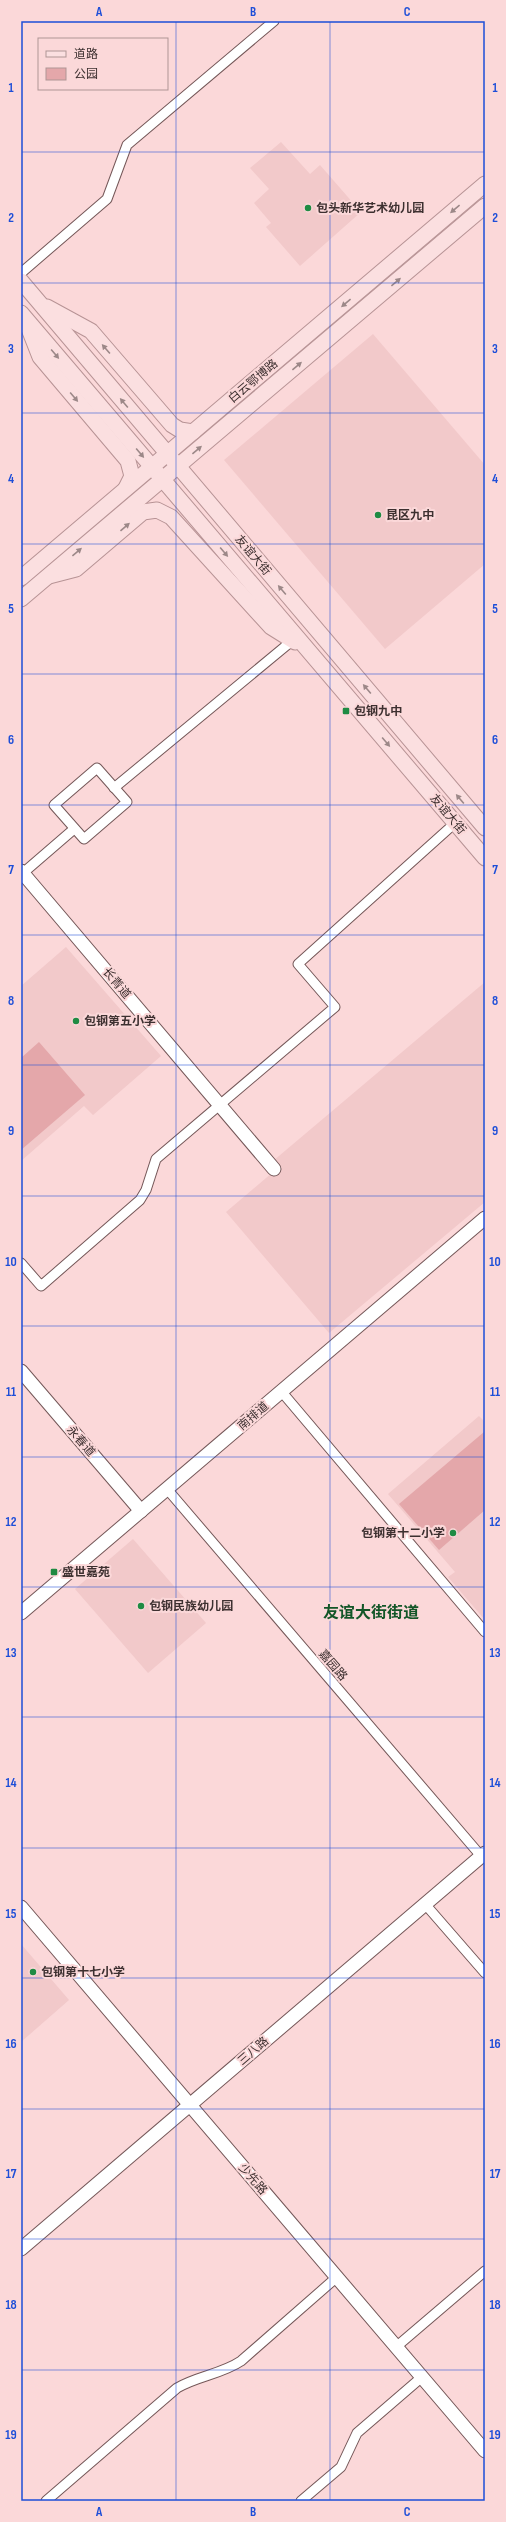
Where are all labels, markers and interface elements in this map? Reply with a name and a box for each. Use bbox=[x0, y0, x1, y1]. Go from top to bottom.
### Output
text: A bbox=[95, 4, 103, 20]
text: B bbox=[250, 4, 256, 20]
text: C bbox=[404, 4, 411, 20]
legend bbox=[38, 38, 168, 90]
text: 道路 bbox=[74, 47, 98, 62]
text: 公园 bbox=[74, 67, 98, 82]
text: 1 bbox=[8, 80, 14, 96]
text: 1 bbox=[492, 80, 498, 96]
place label: 包头新华艺术幼儿园 bbox=[316, 201, 424, 216]
marker: 包头新华艺术幼儿园 bbox=[303, 203, 313, 213]
one-way arrow bbox=[450, 205, 461, 214]
text: 2 bbox=[8, 210, 14, 226]
text: 2 bbox=[492, 210, 498, 226]
one-way arrow bbox=[391, 277, 401, 286]
one-way arrow bbox=[340, 298, 351, 307]
text: 3 bbox=[8, 341, 14, 357]
text: 3 bbox=[492, 341, 498, 357]
one-way arrow bbox=[102, 344, 111, 355]
one-way arrow bbox=[51, 348, 60, 359]
street label: 白云鄂博路 bbox=[226, 356, 281, 406]
one-way arrow bbox=[291, 361, 302, 370]
one-way arrow bbox=[69, 391, 78, 402]
one-way arrow bbox=[120, 398, 129, 408]
one-way arrow bbox=[192, 445, 203, 454]
one-way arrow bbox=[135, 447, 144, 458]
text: 4 bbox=[8, 471, 14, 487]
text: 4 bbox=[492, 471, 498, 487]
place label: 昆区九中 bbox=[386, 508, 434, 523]
marker: 昆区九中 bbox=[373, 510, 383, 520]
one-way arrow bbox=[120, 523, 131, 532]
street label: 友谊大街 bbox=[231, 532, 274, 579]
one-way arrow bbox=[219, 546, 228, 557]
one-way arrow bbox=[71, 547, 82, 556]
one-way arrow bbox=[278, 585, 287, 595]
text: 5 bbox=[8, 601, 14, 617]
text: 5 bbox=[492, 601, 498, 617]
one-way arrow bbox=[362, 684, 371, 694]
place label: 包钢九中 bbox=[354, 704, 402, 719]
marker: 包钢九中 bbox=[341, 706, 351, 716]
text: 6 bbox=[8, 732, 14, 748]
text: 6 bbox=[492, 732, 498, 748]
one-way arrow bbox=[381, 737, 390, 747]
street label: 友谊大街 bbox=[426, 791, 469, 838]
one-way arrow bbox=[455, 793, 464, 804]
text: 7 bbox=[8, 862, 14, 878]
text: 7 bbox=[492, 862, 498, 878]
street label: 长青道 bbox=[99, 965, 134, 1002]
text: 8 bbox=[8, 993, 14, 1009]
text: 8 bbox=[492, 993, 498, 1009]
place label: 包钢第五小学 bbox=[84, 1014, 156, 1029]
marker: 包钢第五小学 bbox=[71, 1016, 81, 1026]
text: 9 bbox=[8, 1123, 14, 1139]
text: 9 bbox=[492, 1123, 498, 1139]
text: 10 bbox=[5, 1254, 17, 1270]
text: 10 bbox=[489, 1254, 501, 1270]
text: 11 bbox=[6, 1384, 16, 1400]
text: 11 bbox=[490, 1384, 500, 1400]
street label: 南排道 bbox=[235, 1399, 272, 1434]
street label: 永春道 bbox=[63, 1423, 98, 1460]
text: 12 bbox=[6, 1514, 17, 1530]
text: 12 bbox=[490, 1514, 501, 1530]
place label: 包钢第十二小学 bbox=[361, 1526, 445, 1541]
marker: 包钢第十二小学 bbox=[448, 1528, 458, 1538]
place label: 盛世嘉苑 bbox=[62, 1565, 110, 1580]
marker: 盛世嘉苑 bbox=[49, 1567, 59, 1577]
place label: 包钢民族幼儿园 bbox=[149, 1599, 233, 1614]
marker: 包钢民族幼儿园 bbox=[136, 1601, 146, 1611]
district label: 友谊大街街道 bbox=[323, 1604, 419, 1623]
text: 13 bbox=[6, 1645, 17, 1661]
text: 13 bbox=[490, 1645, 501, 1661]
street label: 嘉园路 bbox=[315, 1647, 350, 1684]
text: 14 bbox=[5, 1775, 17, 1791]
text: 14 bbox=[489, 1775, 501, 1791]
text: 15 bbox=[6, 1906, 17, 1922]
text: 15 bbox=[490, 1906, 501, 1922]
place label: 包钢第十七小学 bbox=[41, 1965, 125, 1980]
marker: 包钢第十七小学 bbox=[28, 1967, 38, 1977]
street label: 三八路 bbox=[235, 2034, 272, 2069]
text: 16 bbox=[5, 2036, 17, 2052]
text: 16 bbox=[489, 2036, 501, 2052]
street label: 少先路 bbox=[235, 2161, 270, 2198]
text: 17 bbox=[6, 2166, 17, 2182]
text: 17 bbox=[490, 2166, 501, 2182]
text: 18 bbox=[5, 2297, 17, 2313]
text: 18 bbox=[489, 2297, 501, 2313]
text: 19 bbox=[5, 2427, 17, 2443]
text: 19 bbox=[489, 2427, 501, 2443]
text: A bbox=[95, 2504, 103, 2520]
text: B bbox=[250, 2504, 256, 2520]
text: C bbox=[404, 2504, 411, 2520]

